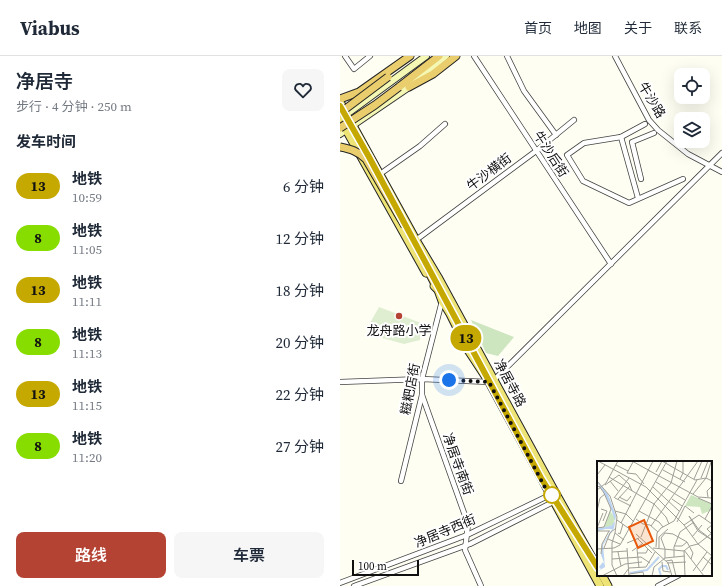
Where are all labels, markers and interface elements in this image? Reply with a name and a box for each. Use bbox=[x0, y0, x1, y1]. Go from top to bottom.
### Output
text: Viabus bbox=[20, 15, 80, 41]
text: 首页 bbox=[524, 18, 552, 38]
text: 地图 bbox=[574, 18, 602, 38]
text: 关于 bbox=[624, 18, 652, 38]
text: 联系 bbox=[674, 18, 702, 38]
text: 净居寺 bbox=[16, 68, 73, 94]
map controls bbox=[674, 68, 710, 148]
button: locate bbox=[674, 68, 710, 104]
button: heart bbox=[282, 69, 324, 111]
street label: 牛沙路 bbox=[635, 79, 669, 121]
text: 步行 · 4 分钟 · 250 m bbox=[16, 98, 132, 115]
button: layers bbox=[674, 112, 710, 148]
street label: 牛沙后街 bbox=[530, 128, 572, 180]
text: 发车时间 bbox=[16, 131, 76, 152]
street label: 牛沙横街 bbox=[463, 150, 515, 194]
text: 地铁 bbox=[72, 168, 102, 189]
text: 13 bbox=[30, 176, 46, 196]
text: 6 分钟 bbox=[283, 176, 324, 197]
text: 10:59 bbox=[72, 189, 102, 206]
text: 地铁 bbox=[72, 220, 102, 241]
text: 8 bbox=[34, 228, 42, 248]
text: 12 分钟 bbox=[276, 228, 324, 249]
text: 11:05 bbox=[72, 241, 102, 258]
text: 地铁 bbox=[72, 272, 102, 293]
text: 13 bbox=[30, 280, 46, 300]
text: 18 分钟 bbox=[276, 280, 324, 301]
text: 11:11 bbox=[72, 293, 102, 310]
marker: 龙舟路小学 bbox=[394, 311, 404, 321]
place label: 龙舟路小学 bbox=[366, 322, 432, 339]
text: 地铁 bbox=[72, 324, 102, 345]
line badge: 13 bbox=[448, 325, 484, 351]
text: 13 bbox=[458, 328, 474, 348]
text: 8 bbox=[34, 332, 42, 352]
text: 20 分钟 bbox=[276, 332, 324, 353]
text: 11:13 bbox=[72, 345, 102, 362]
street label: 净居寺路 bbox=[490, 356, 530, 410]
street label: 糍粑店街 bbox=[397, 362, 423, 416]
your location bbox=[439, 370, 459, 390]
text: 地铁 bbox=[72, 376, 102, 397]
text: 13 bbox=[30, 384, 46, 404]
text: 22 分钟 bbox=[276, 384, 324, 405]
text: 11:15 bbox=[72, 397, 102, 414]
text: 地铁 bbox=[72, 428, 102, 449]
street label: 净居寺南街 bbox=[439, 431, 477, 497]
text: 8 bbox=[34, 436, 42, 456]
text: 27 分钟 bbox=[276, 436, 324, 457]
text: 11:20 bbox=[72, 449, 102, 466]
inset map bbox=[597, 461, 712, 576]
unlabelled marker bbox=[543, 486, 561, 504]
street label: 净居寺西街 bbox=[412, 510, 478, 552]
button: 路线 bbox=[16, 532, 166, 578]
button: 车票 bbox=[174, 532, 324, 578]
scale bar bbox=[352, 558, 419, 577]
text: 100 m bbox=[358, 559, 387, 574]

